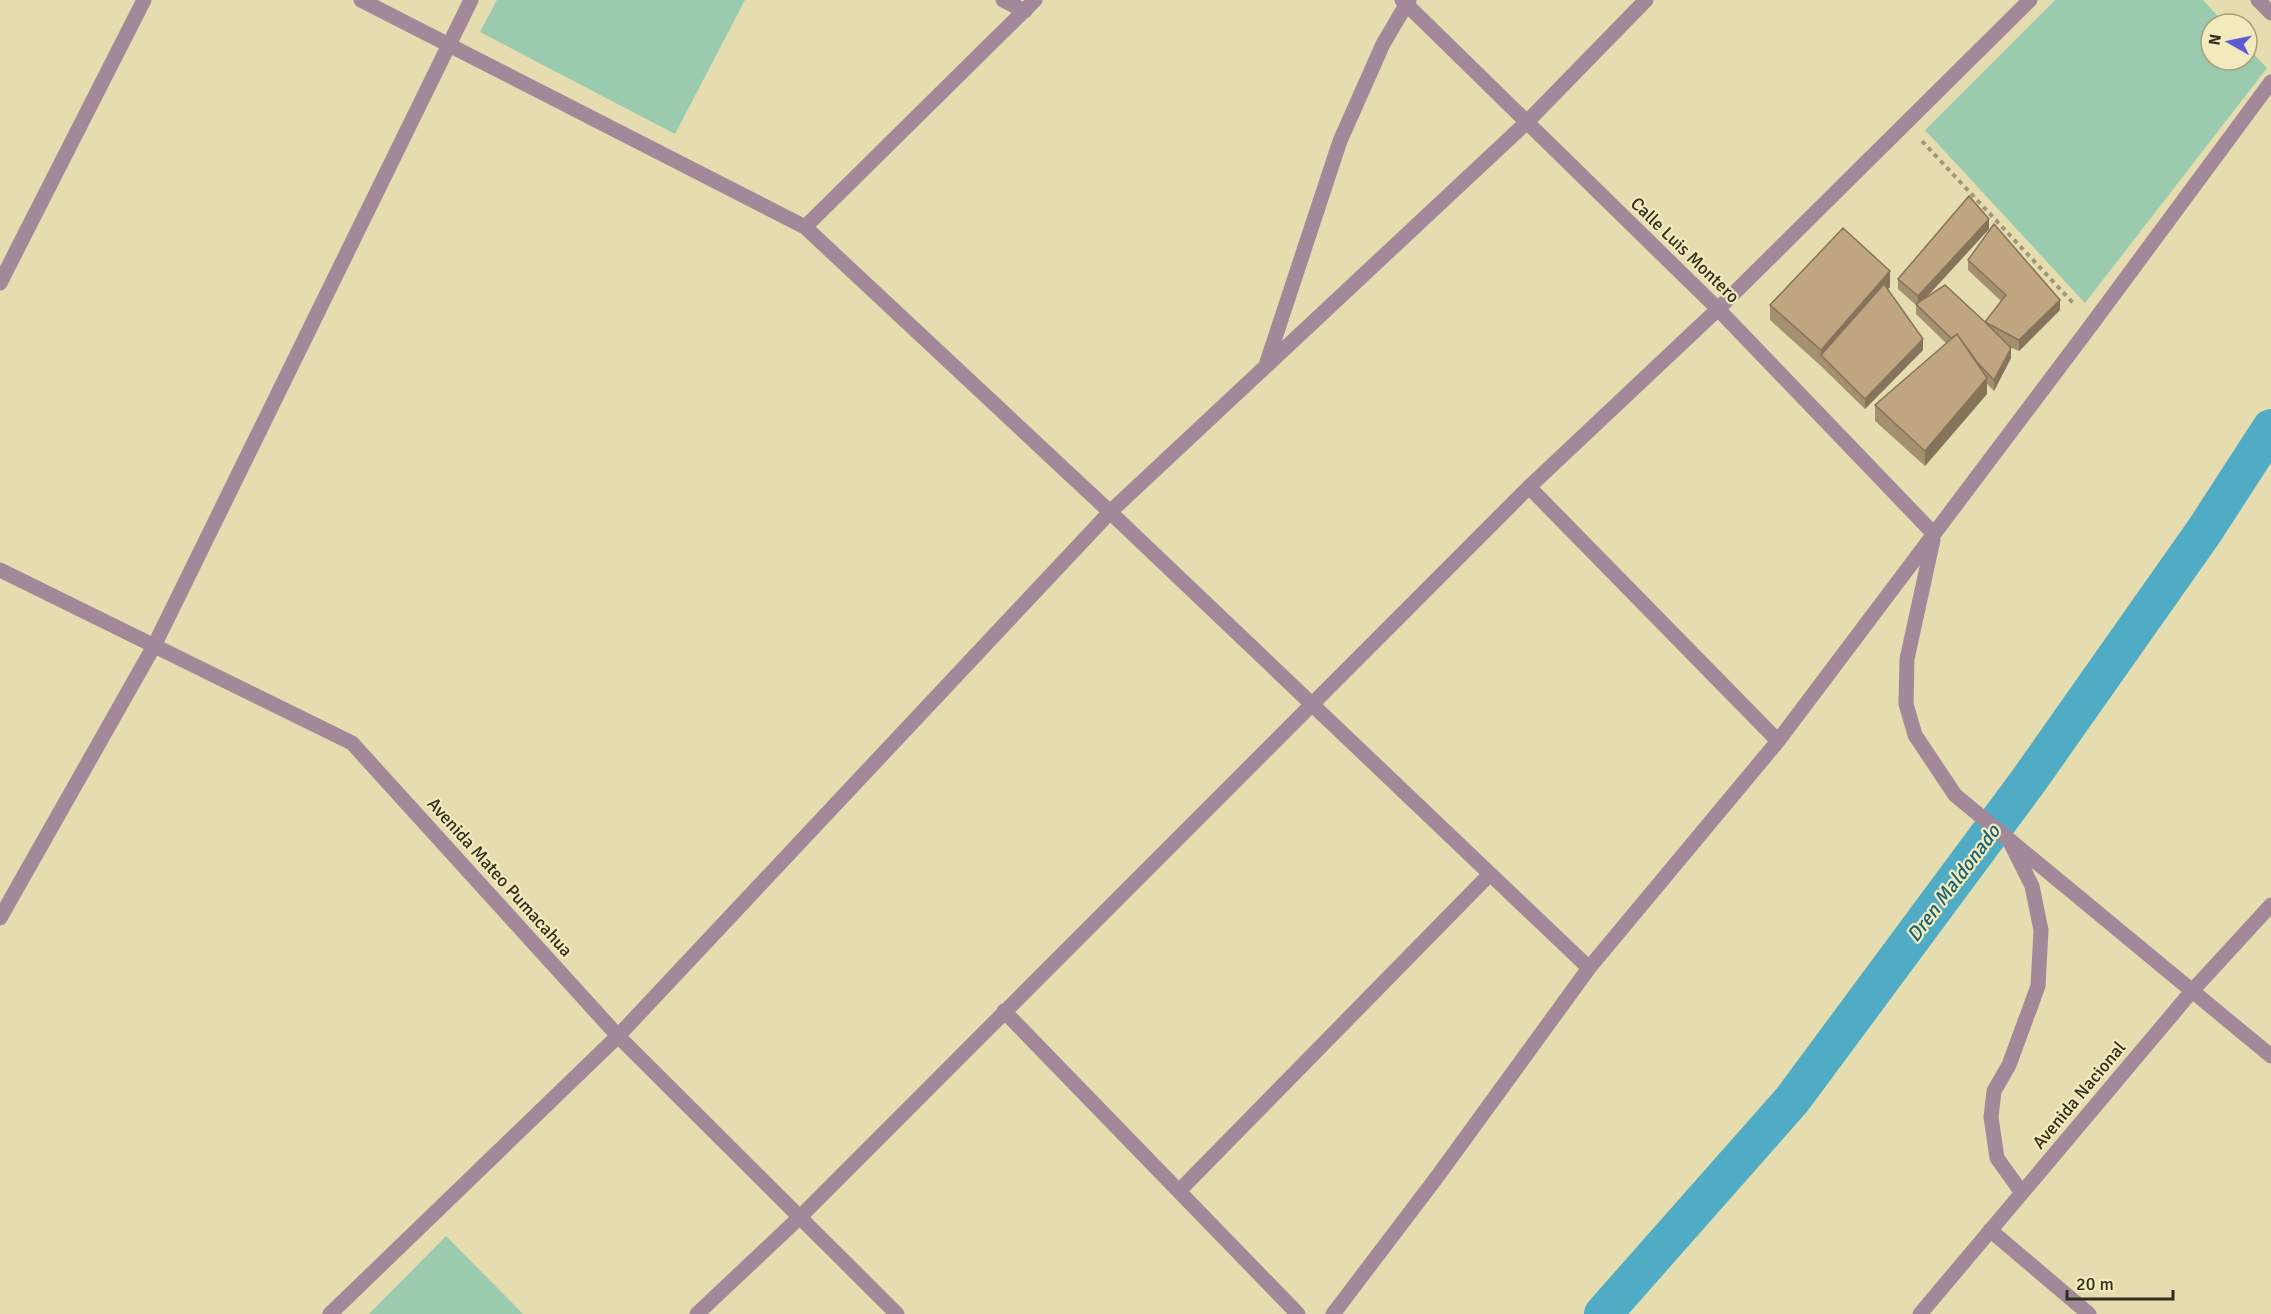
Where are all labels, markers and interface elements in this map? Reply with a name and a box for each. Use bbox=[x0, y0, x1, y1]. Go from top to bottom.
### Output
north arrow bbox=[2199, 12, 2259, 72]
text: N bbox=[2204, 33, 2226, 47]
street label: Calle Luis Montero bbox=[1626, 192, 1744, 308]
street label: Avenida Mateo Pumacahua bbox=[423, 793, 577, 961]
water label: Dren Maldonado bbox=[1901, 818, 2007, 947]
street label: Avenida Nacional bbox=[2028, 1037, 2130, 1153]
scale bar bbox=[2067, 1263, 2174, 1301]
text: 20 m bbox=[2076, 1273, 2114, 1295]

